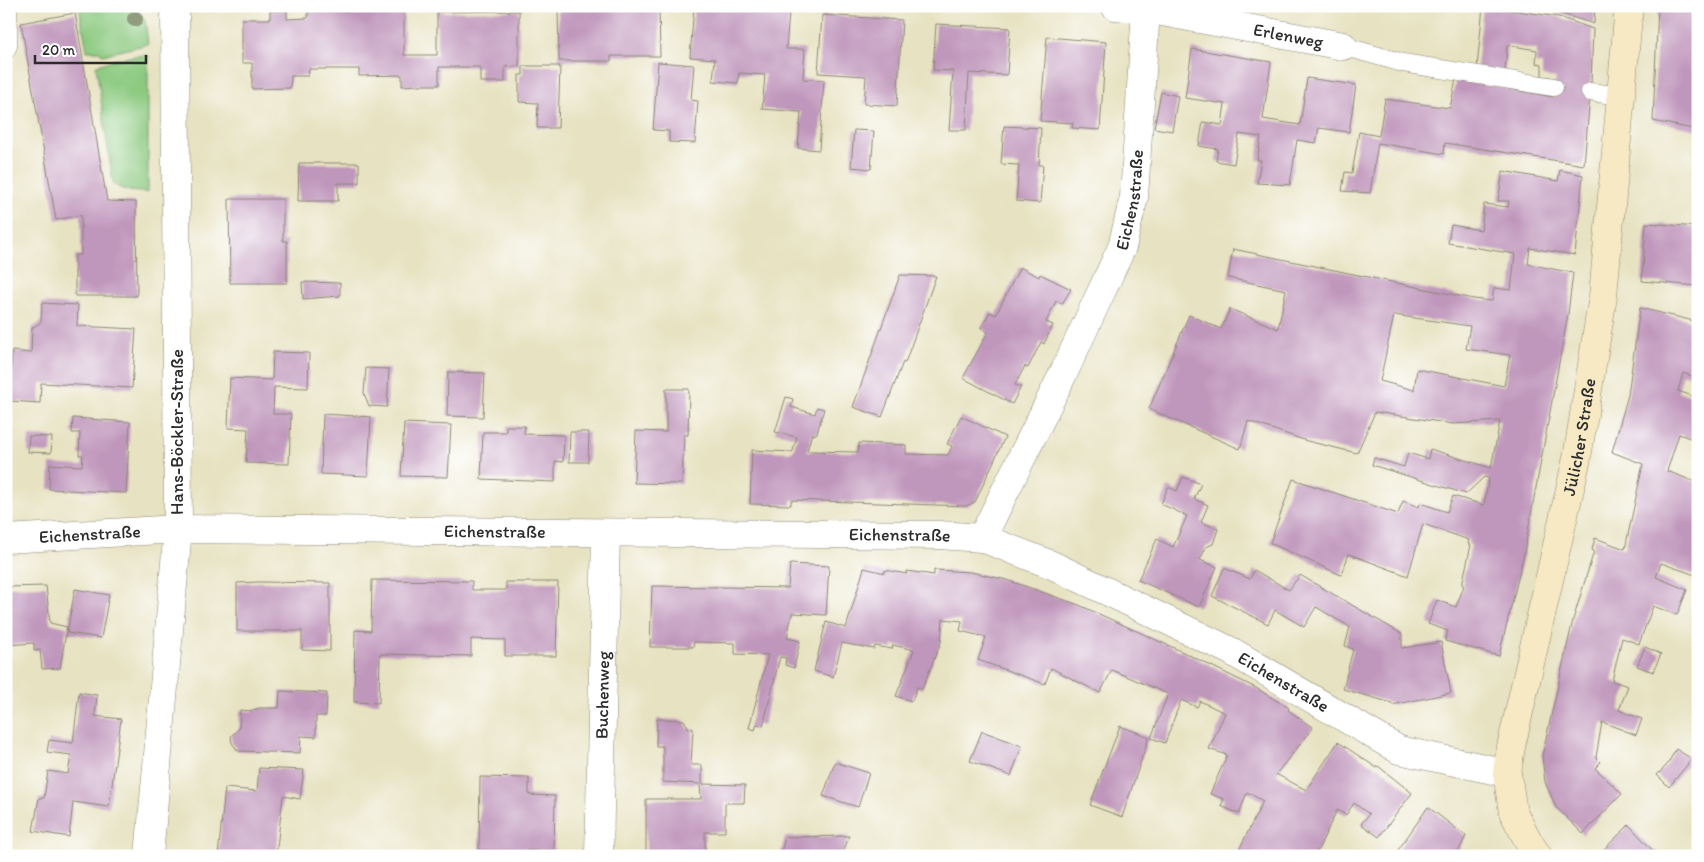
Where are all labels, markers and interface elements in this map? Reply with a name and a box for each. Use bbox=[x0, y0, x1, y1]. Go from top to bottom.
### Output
street label: Erlenweg bbox=[1251, 18, 1326, 53]
scale bar bbox=[35, 32, 146, 64]
text: 20 m bbox=[42, 41, 76, 59]
street label: Eichenstraße bbox=[1111, 149, 1148, 252]
street label: Hans-Böckler-Straße bbox=[166, 349, 188, 515]
street label: Jülicher Straße bbox=[1558, 377, 1601, 498]
street label: Eichenstraße bbox=[38, 520, 141, 548]
street label: Eichenstraße bbox=[444, 520, 546, 543]
street label: Eichenstraße bbox=[849, 523, 951, 547]
street label: Eichenstraße bbox=[1234, 647, 1333, 717]
street label: Buchenweg bbox=[591, 650, 614, 739]

